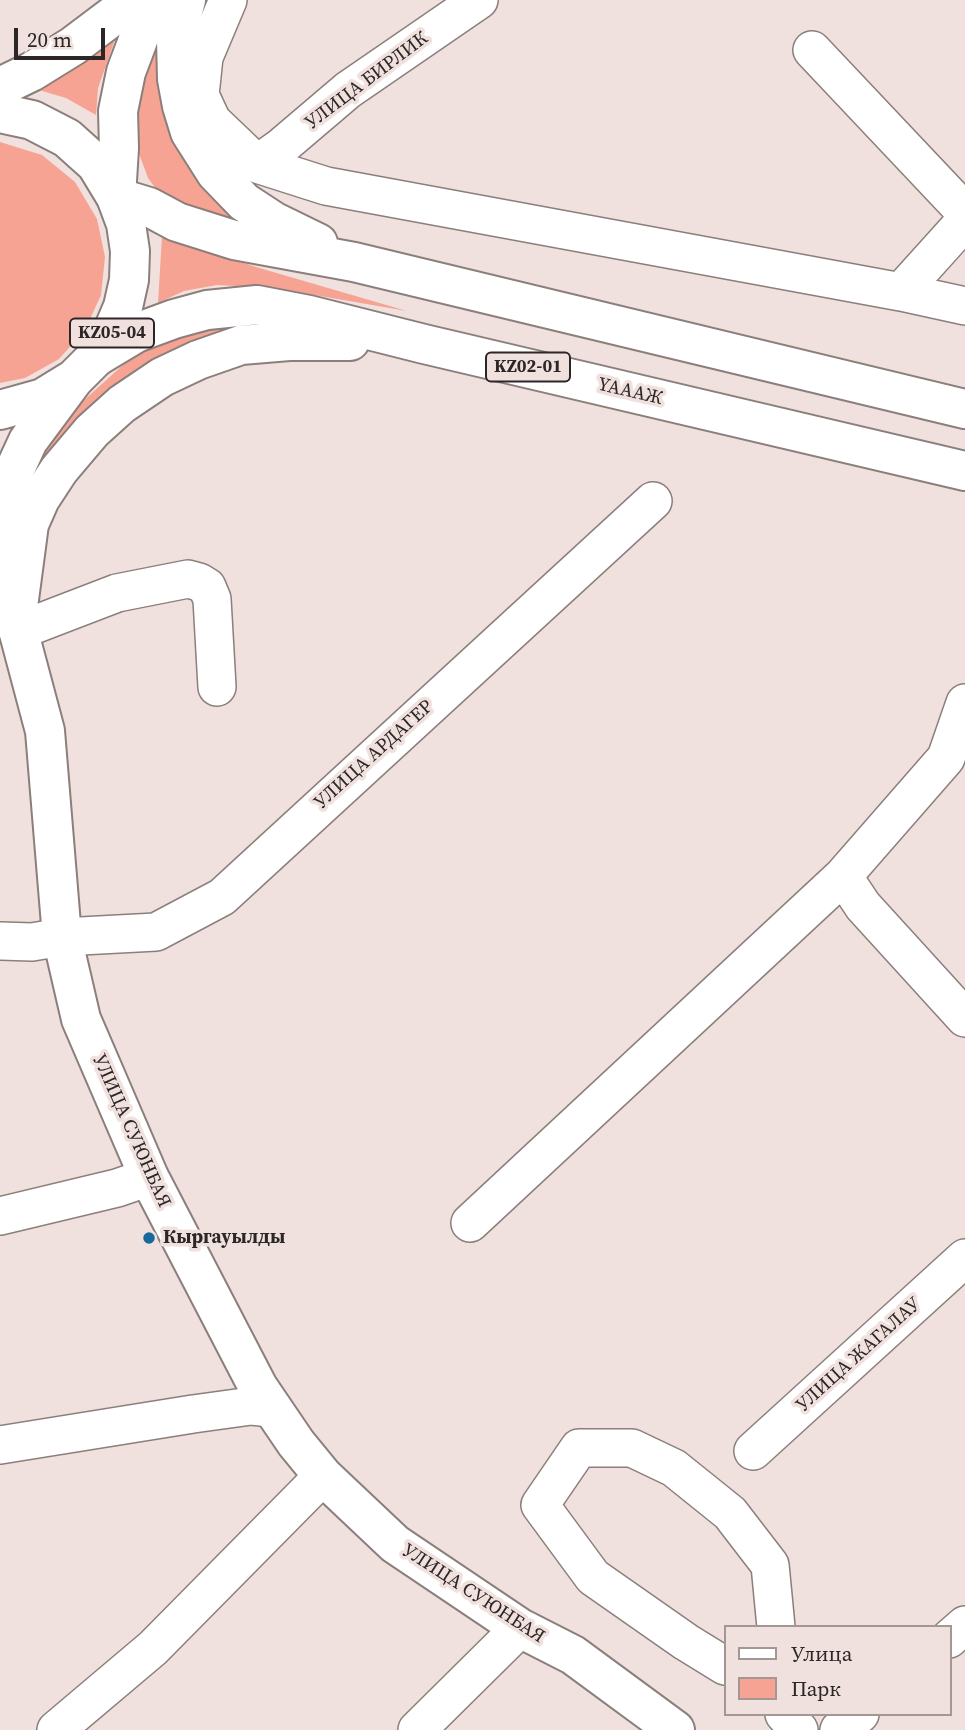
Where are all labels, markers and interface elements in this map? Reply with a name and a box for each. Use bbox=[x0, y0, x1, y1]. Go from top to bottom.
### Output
scale bar bbox=[18, 14, 108, 58]
text: 20 m bbox=[27, 25, 72, 54]
street label: УЛИЦА БИРЛИК bbox=[301, 27, 433, 135]
road number: KZ05-04 bbox=[70, 318, 154, 348]
road number: KZ02-01 bbox=[486, 352, 570, 382]
street label: ҮАААЖ bbox=[595, 373, 665, 411]
street label: УЛИЦА АРДАГЕР bbox=[310, 696, 438, 814]
street label: УЛИЦА СУЮНБАЯ bbox=[87, 1051, 175, 1211]
place label: Кыргауылды bbox=[163, 1227, 285, 1249]
marker: Кыргауылды bbox=[141, 1230, 157, 1246]
street label: УЛИЦА ЖАГАЛАУ bbox=[792, 1293, 926, 1417]
street label: УЛИЦА СУЮНБАЯ bbox=[397, 1539, 549, 1649]
legend bbox=[724, 1625, 951, 1716]
text: Улица bbox=[791, 1639, 852, 1668]
text: Парк bbox=[791, 1674, 841, 1703]

